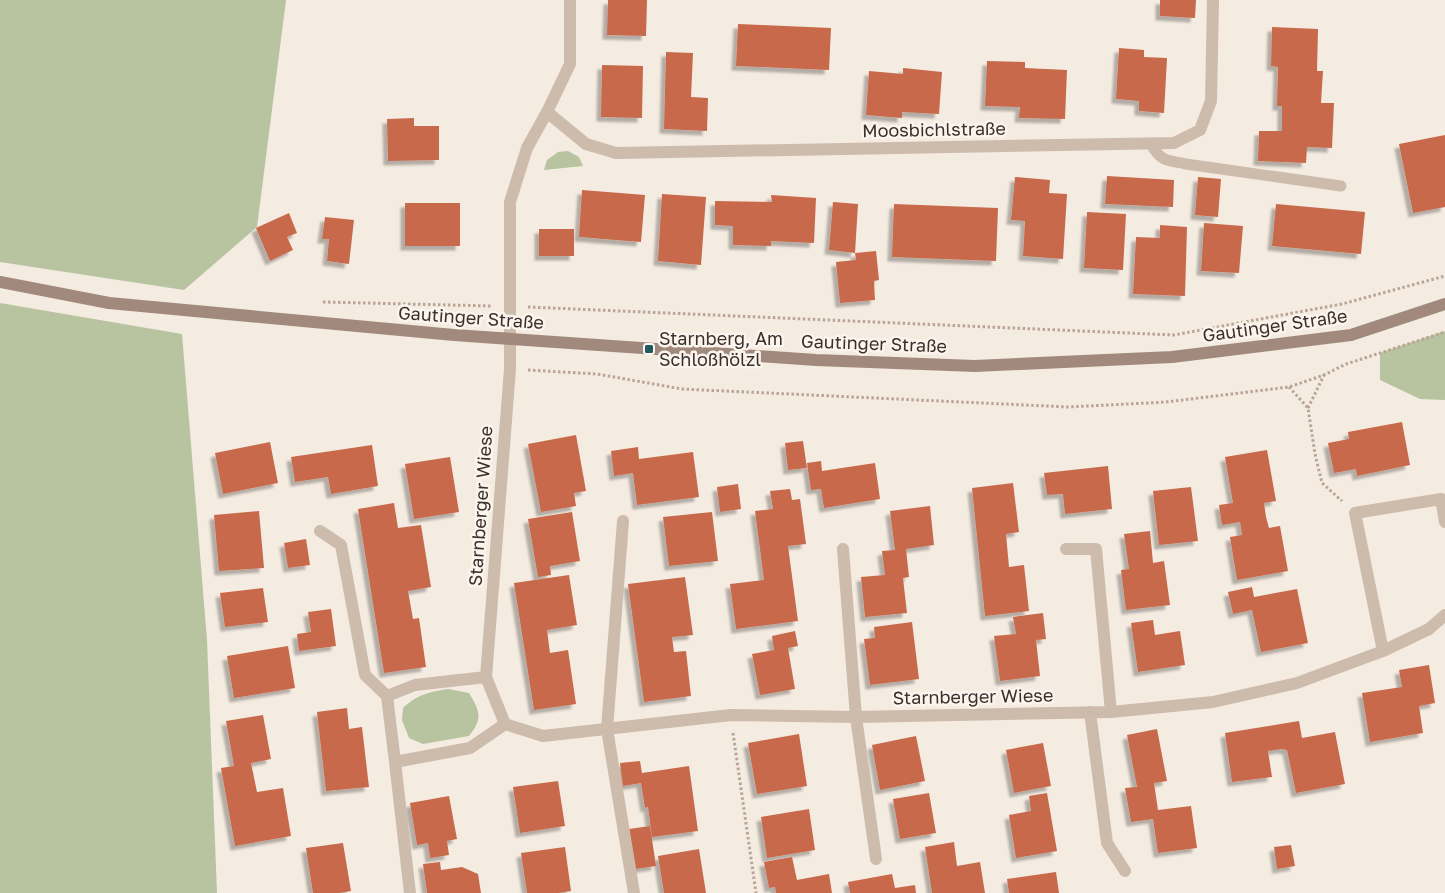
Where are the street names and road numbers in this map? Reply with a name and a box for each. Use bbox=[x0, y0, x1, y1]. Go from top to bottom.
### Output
street label: Moosbichlstraße bbox=[862, 117, 1006, 141]
street label: Gautinger Straße bbox=[397, 301, 545, 333]
street label: Gautinger Straße bbox=[1201, 304, 1349, 346]
street label: Gautinger Straße bbox=[801, 329, 947, 357]
street label: Starnberger Wiese bbox=[463, 425, 497, 587]
street label: Starnberger Wiese bbox=[893, 684, 1053, 708]

